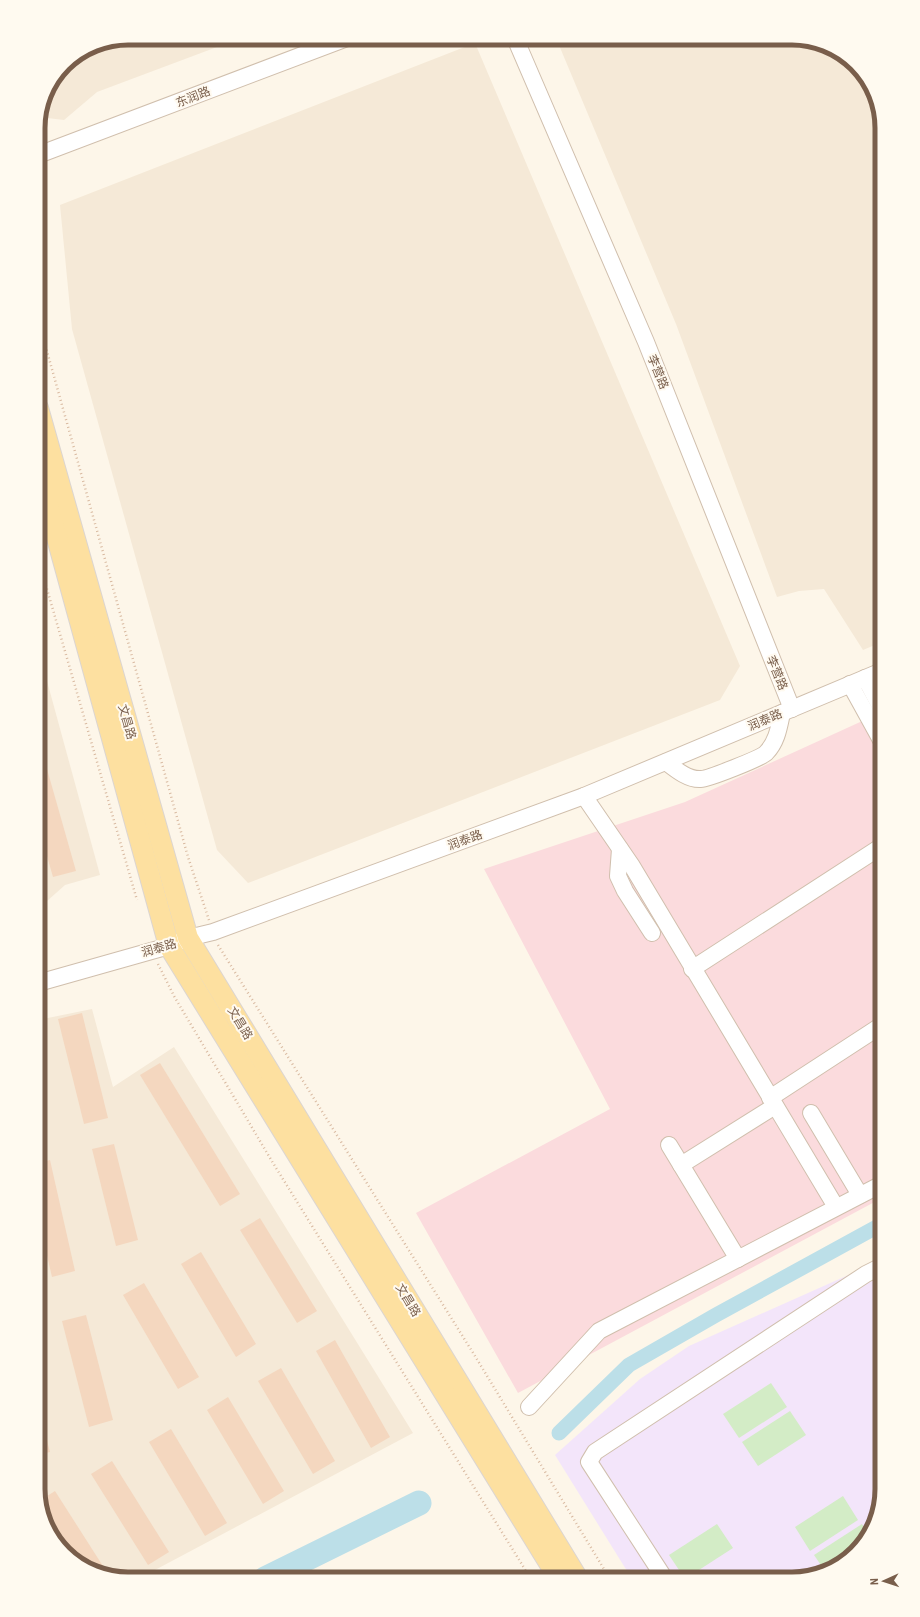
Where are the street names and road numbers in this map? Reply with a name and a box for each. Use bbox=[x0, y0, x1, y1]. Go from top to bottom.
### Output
street label: 东润路 bbox=[174, 84, 212, 110]
street label: 李营路 bbox=[645, 353, 671, 391]
street label: 李营路 bbox=[764, 654, 790, 692]
street label: 文昌路 bbox=[115, 703, 139, 741]
street label: 润泰路 bbox=[746, 707, 784, 733]
street label: 润泰路 bbox=[446, 827, 484, 853]
street label: 润泰路 bbox=[140, 936, 178, 960]
street label: 文昌路 bbox=[225, 1004, 255, 1042]
street label: 文昌路 bbox=[393, 1281, 423, 1319]

